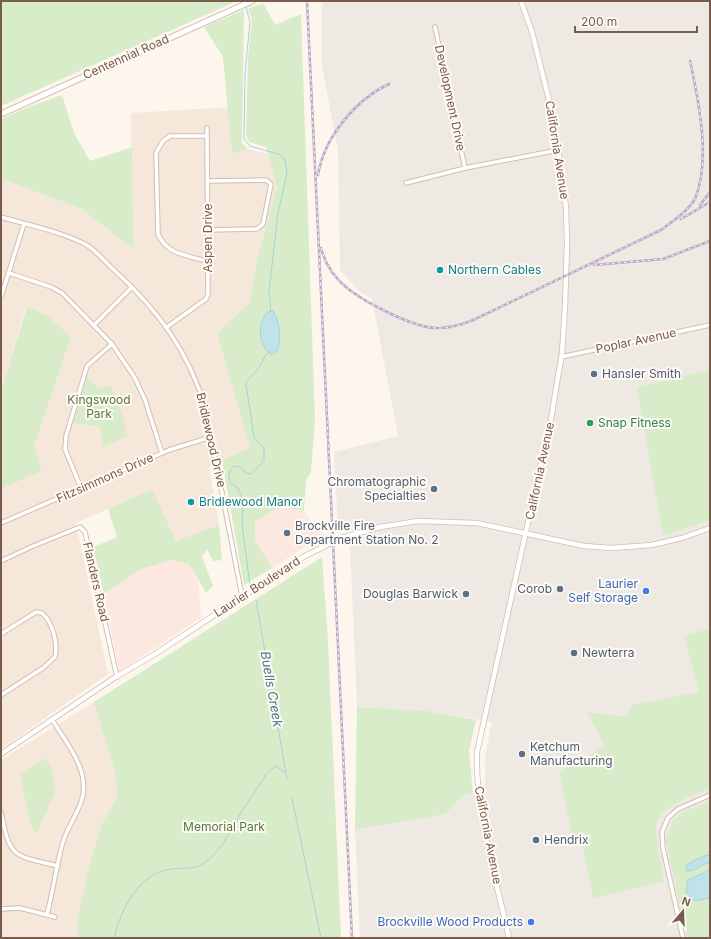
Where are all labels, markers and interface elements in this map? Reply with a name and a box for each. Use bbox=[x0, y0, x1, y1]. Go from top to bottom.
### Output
scale bar bbox=[575, 8, 697, 34]
text: 200 m bbox=[581, 14, 617, 29]
street label: Centennial Road bbox=[80, 31, 171, 82]
street label: Development Drive bbox=[432, 43, 469, 152]
street label: California Avenue bbox=[542, 100, 573, 200]
street label: Aspen Drive bbox=[200, 203, 215, 273]
place label: Northern Cables bbox=[448, 262, 541, 277]
marker: Northern Cables bbox=[435, 265, 445, 275]
street label: Poplar Avenue bbox=[594, 325, 677, 356]
place label: Hansler Smith bbox=[602, 366, 681, 381]
marker: Hansler Smith bbox=[589, 369, 599, 379]
street label: Bridlewood Drive bbox=[193, 391, 230, 489]
park label: Kingswood Park bbox=[67, 392, 131, 421]
place label: Snap Fitness bbox=[598, 415, 671, 430]
marker: Snap Fitness bbox=[585, 418, 595, 428]
street label: California Avenue bbox=[522, 421, 557, 521]
street label: Fitzsimmons Drive bbox=[54, 449, 156, 506]
place label: Chromatographic Specialties bbox=[328, 474, 426, 503]
marker: Chromatographic Specialties bbox=[429, 484, 439, 494]
place label: Bridlewood Manor bbox=[199, 494, 303, 509]
marker: Bridlewood Manor bbox=[186, 497, 196, 507]
place label: Brockville Fire Department Station No. 2 bbox=[295, 518, 439, 547]
marker: Brockville Fire Department Station No. 2 bbox=[282, 528, 292, 538]
street label: Flanders Road bbox=[80, 541, 113, 623]
street label: Laurier Boulevard bbox=[211, 553, 303, 620]
place label: Laurier Self Storage bbox=[568, 576, 638, 605]
place label: Corob bbox=[517, 581, 552, 596]
marker: Corob bbox=[555, 584, 565, 594]
place label: Douglas Barwick bbox=[363, 586, 458, 601]
marker: Laurier Self Storage bbox=[641, 586, 651, 596]
marker: Douglas Barwick bbox=[461, 589, 471, 599]
place label: Newterra bbox=[582, 645, 634, 660]
marker: Newterra bbox=[569, 648, 579, 658]
water label: Buells Creek bbox=[257, 650, 287, 729]
place label: Ketchum Manufacturing bbox=[530, 739, 613, 768]
marker: Ketchum Manufacturing bbox=[517, 749, 527, 759]
street label: California Avenue bbox=[472, 785, 505, 885]
park label: Memorial Park bbox=[183, 819, 265, 834]
place label: Hendrix bbox=[544, 832, 589, 847]
marker: Hendrix bbox=[531, 835, 541, 845]
north arrow bbox=[663, 891, 703, 931]
text: N bbox=[680, 894, 693, 910]
place label: Brockville Wood Products bbox=[377, 914, 523, 929]
marker: Brockville Wood Products bbox=[526, 917, 536, 927]

